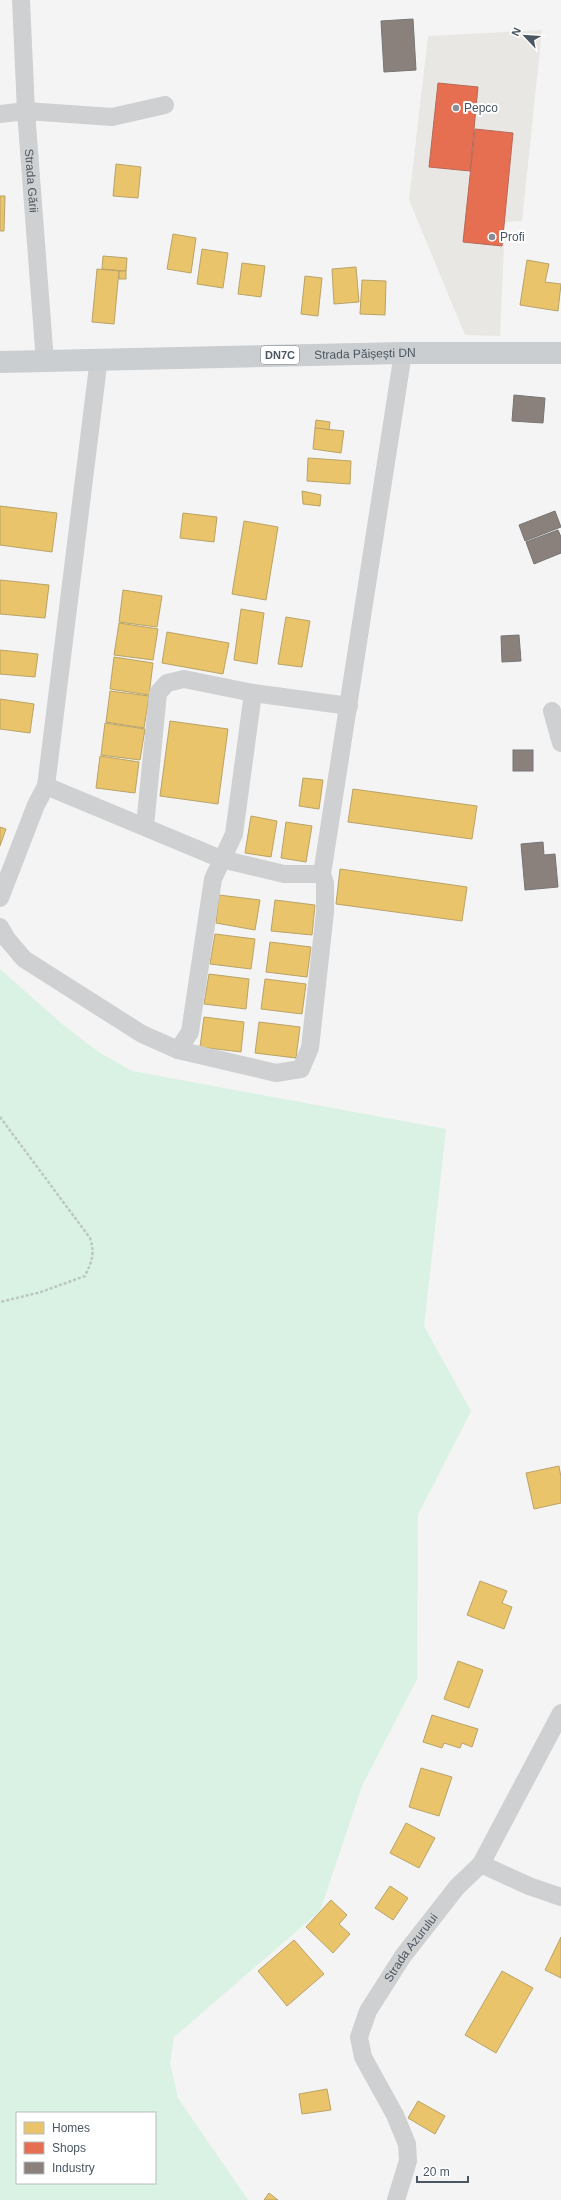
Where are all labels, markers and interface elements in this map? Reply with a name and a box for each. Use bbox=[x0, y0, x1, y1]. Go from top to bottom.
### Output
north arrow bbox=[505, 16, 545, 56]
text: N bbox=[509, 26, 523, 38]
place label: Pepco bbox=[464, 101, 498, 115]
marker: Pepco bbox=[451, 103, 461, 113]
street label: Strada Gării bbox=[22, 148, 41, 213]
place label: Profi bbox=[500, 230, 525, 244]
marker: Profi bbox=[487, 232, 497, 242]
road number: DN7C bbox=[261, 346, 299, 364]
street label: Strada Păișești DN bbox=[314, 346, 416, 362]
street label: Strada Azurului bbox=[381, 1911, 441, 1984]
legend bbox=[16, 2112, 156, 2184]
text: Homes bbox=[52, 2121, 90, 2135]
text: Shops bbox=[52, 2141, 86, 2155]
scale bar bbox=[417, 2158, 468, 2184]
text: Industry bbox=[52, 2161, 95, 2175]
text: 20 m bbox=[423, 2165, 450, 2179]

